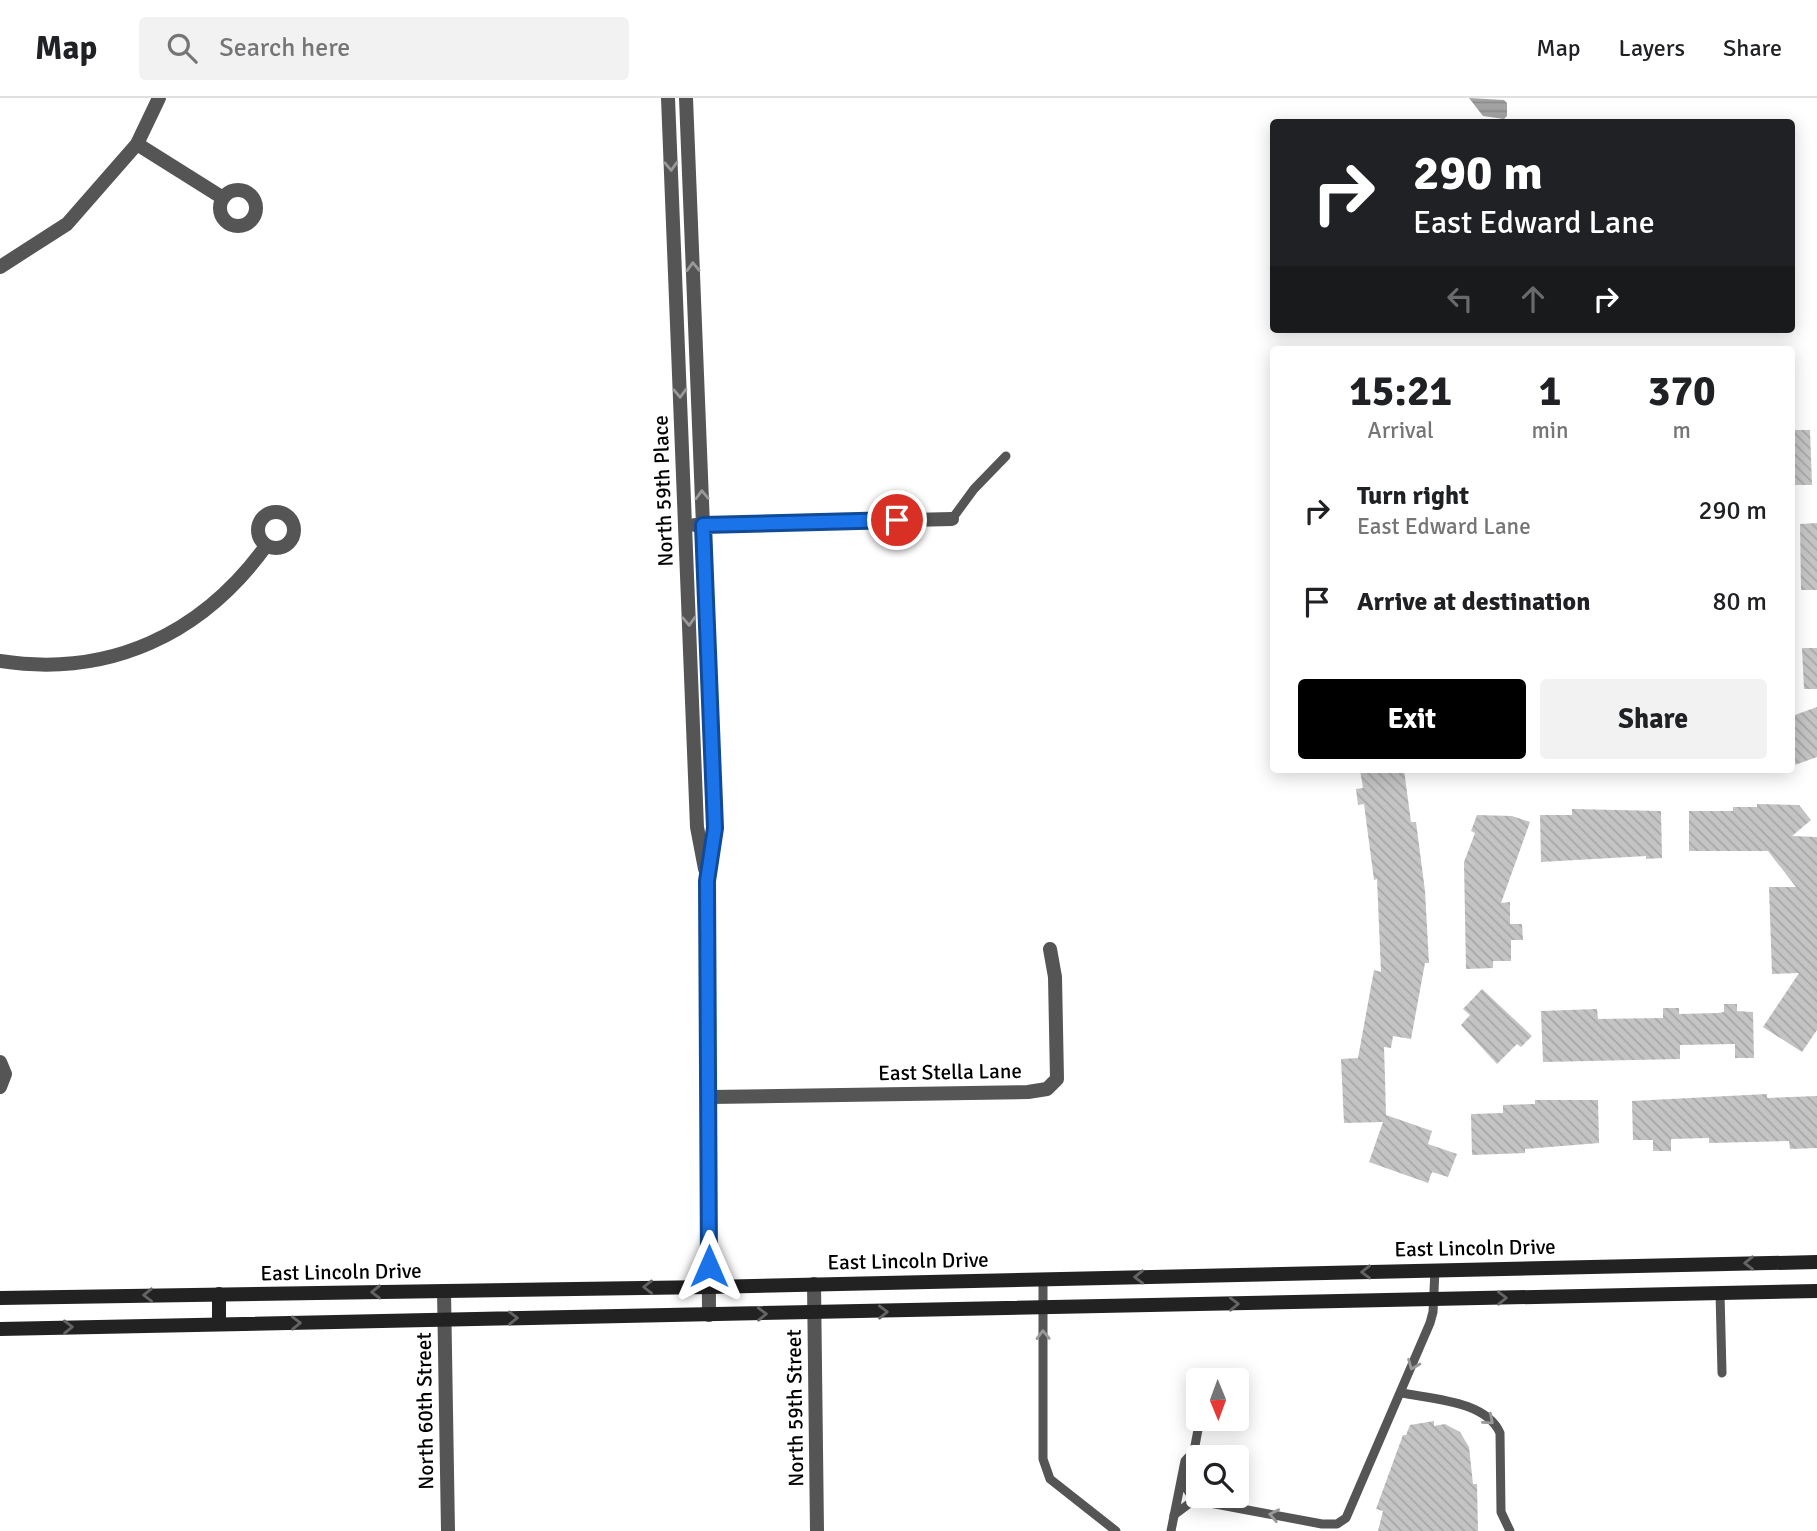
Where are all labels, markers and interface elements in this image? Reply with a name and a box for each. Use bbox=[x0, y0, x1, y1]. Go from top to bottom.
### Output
search box bbox=[139, 17, 629, 80]
text: Map bbox=[35, 28, 97, 69]
icon: search bbox=[163, 29, 201, 67]
text: Search here bbox=[219, 32, 350, 64]
text: Map bbox=[1536, 33, 1581, 63]
text: Layers bbox=[1619, 33, 1685, 63]
text: Share bbox=[1723, 33, 1782, 63]
text: 290 m bbox=[1413, 143, 1543, 203]
icon: right bbox=[1298, 147, 1389, 238]
one-way arrow bbox=[663, 161, 678, 172]
text: East Edward Lane bbox=[1413, 203, 1655, 242]
one-way arrow bbox=[685, 262, 700, 273]
icon: left bbox=[1441, 280, 1479, 318]
icon: ahead bbox=[1514, 280, 1552, 318]
icon: right bbox=[1587, 280, 1625, 318]
text: 15:21 bbox=[1349, 366, 1452, 417]
text: 1 bbox=[1539, 366, 1561, 417]
text: 370 bbox=[1648, 366, 1716, 417]
one-way arrow bbox=[673, 388, 688, 399]
street label: North 59th Place bbox=[647, 415, 679, 567]
text: Arrival bbox=[1368, 416, 1434, 445]
text: min bbox=[1531, 416, 1569, 445]
text: m bbox=[1673, 416, 1691, 445]
text: Turn right bbox=[1357, 480, 1469, 512]
one-way arrow bbox=[695, 489, 710, 500]
pin bbox=[867, 490, 927, 550]
icon: right bbox=[1298, 492, 1336, 530]
text: 290 m bbox=[1698, 495, 1767, 527]
icon: arrive bbox=[878, 501, 916, 539]
text: East Edward Lane bbox=[1357, 512, 1531, 541]
icon: arrive bbox=[1298, 583, 1336, 621]
text: Arrive at destination bbox=[1357, 586, 1590, 618]
text: 80 m bbox=[1712, 586, 1767, 618]
one-way arrow bbox=[681, 616, 697, 627]
button: Exit bbox=[1298, 679, 1526, 759]
button: Share bbox=[1540, 679, 1767, 759]
street label: East Stella Lane bbox=[878, 1058, 1022, 1086]
position arrow bbox=[672, 1229, 746, 1303]
street label: East Lincoln Drive bbox=[1394, 1234, 1556, 1262]
street label: East Lincoln Drive bbox=[827, 1247, 989, 1275]
one-way arrow bbox=[1743, 1255, 1754, 1271]
street label: East Lincoln Drive bbox=[260, 1258, 422, 1286]
one-way arrow bbox=[1361, 1264, 1371, 1280]
one-way arrow bbox=[1133, 1270, 1144, 1285]
one-way arrow bbox=[642, 1279, 653, 1295]
one-way arrow bbox=[370, 1284, 381, 1300]
one-way arrow bbox=[143, 1288, 154, 1303]
one-way arrow bbox=[1497, 1291, 1508, 1306]
one-way arrow bbox=[1229, 1297, 1240, 1312]
one-way arrow bbox=[878, 1304, 889, 1320]
one-way arrow bbox=[757, 1306, 768, 1322]
one-way arrow bbox=[508, 1310, 518, 1326]
one-way arrow bbox=[290, 1315, 301, 1330]
one-way arrow bbox=[63, 1319, 74, 1335]
street label: North 59th Street bbox=[781, 1329, 809, 1487]
one-way arrow bbox=[1036, 1329, 1051, 1340]
street label: North 60th Street bbox=[411, 1332, 439, 1490]
one-way arrow bbox=[1408, 1358, 1422, 1370]
north arrow bbox=[1186, 1368, 1250, 1432]
map controls bbox=[1186, 1368, 1249, 1508]
one-way arrow bbox=[1481, 1412, 1494, 1424]
button: search bbox=[1186, 1445, 1249, 1508]
one-way arrow bbox=[1268, 1508, 1280, 1523]

